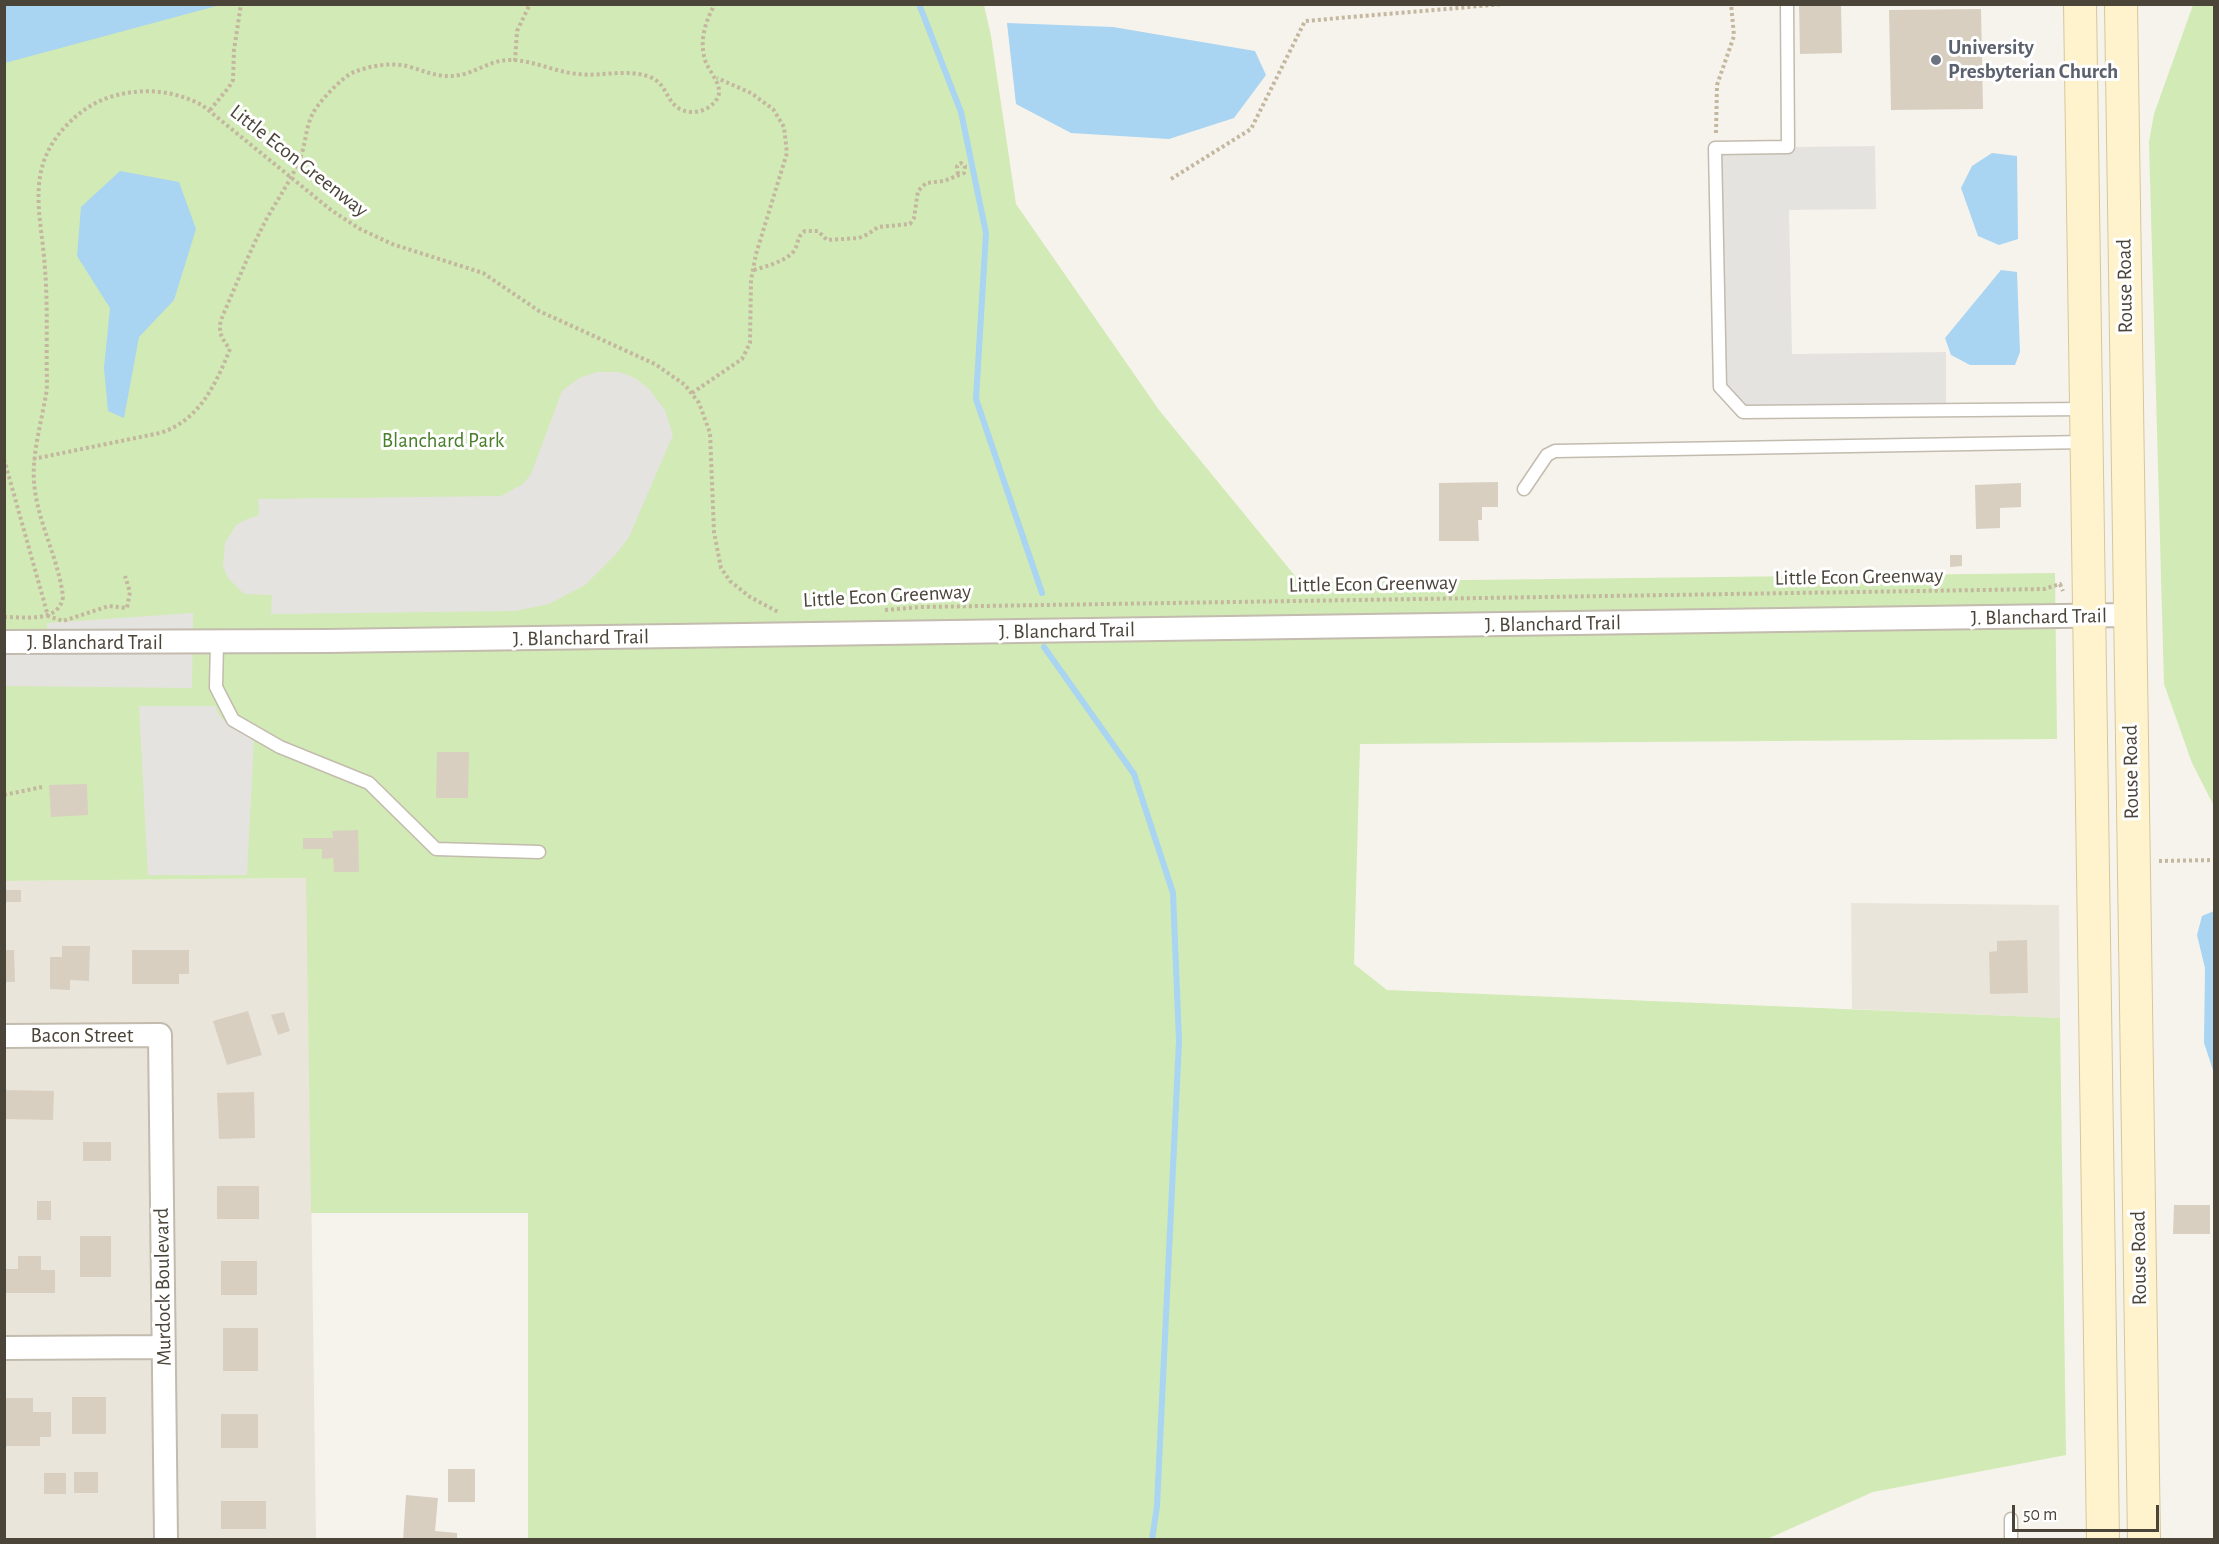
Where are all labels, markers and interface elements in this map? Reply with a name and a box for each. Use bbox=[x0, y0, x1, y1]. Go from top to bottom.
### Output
place label: University Presbyterian Church bbox=[1948, 35, 2118, 85]
marker: University Presbyterian Church bbox=[1929, 53, 1943, 67]
street label: Little Econ Greenway bbox=[225, 99, 373, 223]
street label: Rouse Road bbox=[2112, 238, 2138, 334]
park label: Blanchard Park bbox=[382, 428, 504, 454]
street label: Little Econ Greenway bbox=[1775, 563, 1943, 591]
street label: Little Econ Greenway bbox=[1289, 570, 1457, 598]
street label: Little Econ Greenway bbox=[802, 579, 972, 613]
street label: J. Blanchard Trail bbox=[1971, 603, 2107, 631]
street label: J. Blanchard Trail bbox=[1485, 610, 1621, 638]
street label: J. Blanchard Trail bbox=[999, 617, 1135, 645]
street label: J. Blanchard Trail bbox=[513, 624, 649, 652]
street label: J. Blanchard Trail bbox=[27, 630, 163, 656]
street label: Rouse Road bbox=[2118, 724, 2144, 820]
street label: Bacon Street bbox=[31, 1023, 133, 1049]
street label: Murdock Boulevard bbox=[149, 1208, 177, 1366]
street label: Rouse Road bbox=[2126, 1210, 2152, 1306]
scale bar bbox=[2015, 1493, 2162, 1531]
text: 50 m bbox=[2023, 1506, 2057, 1524]

